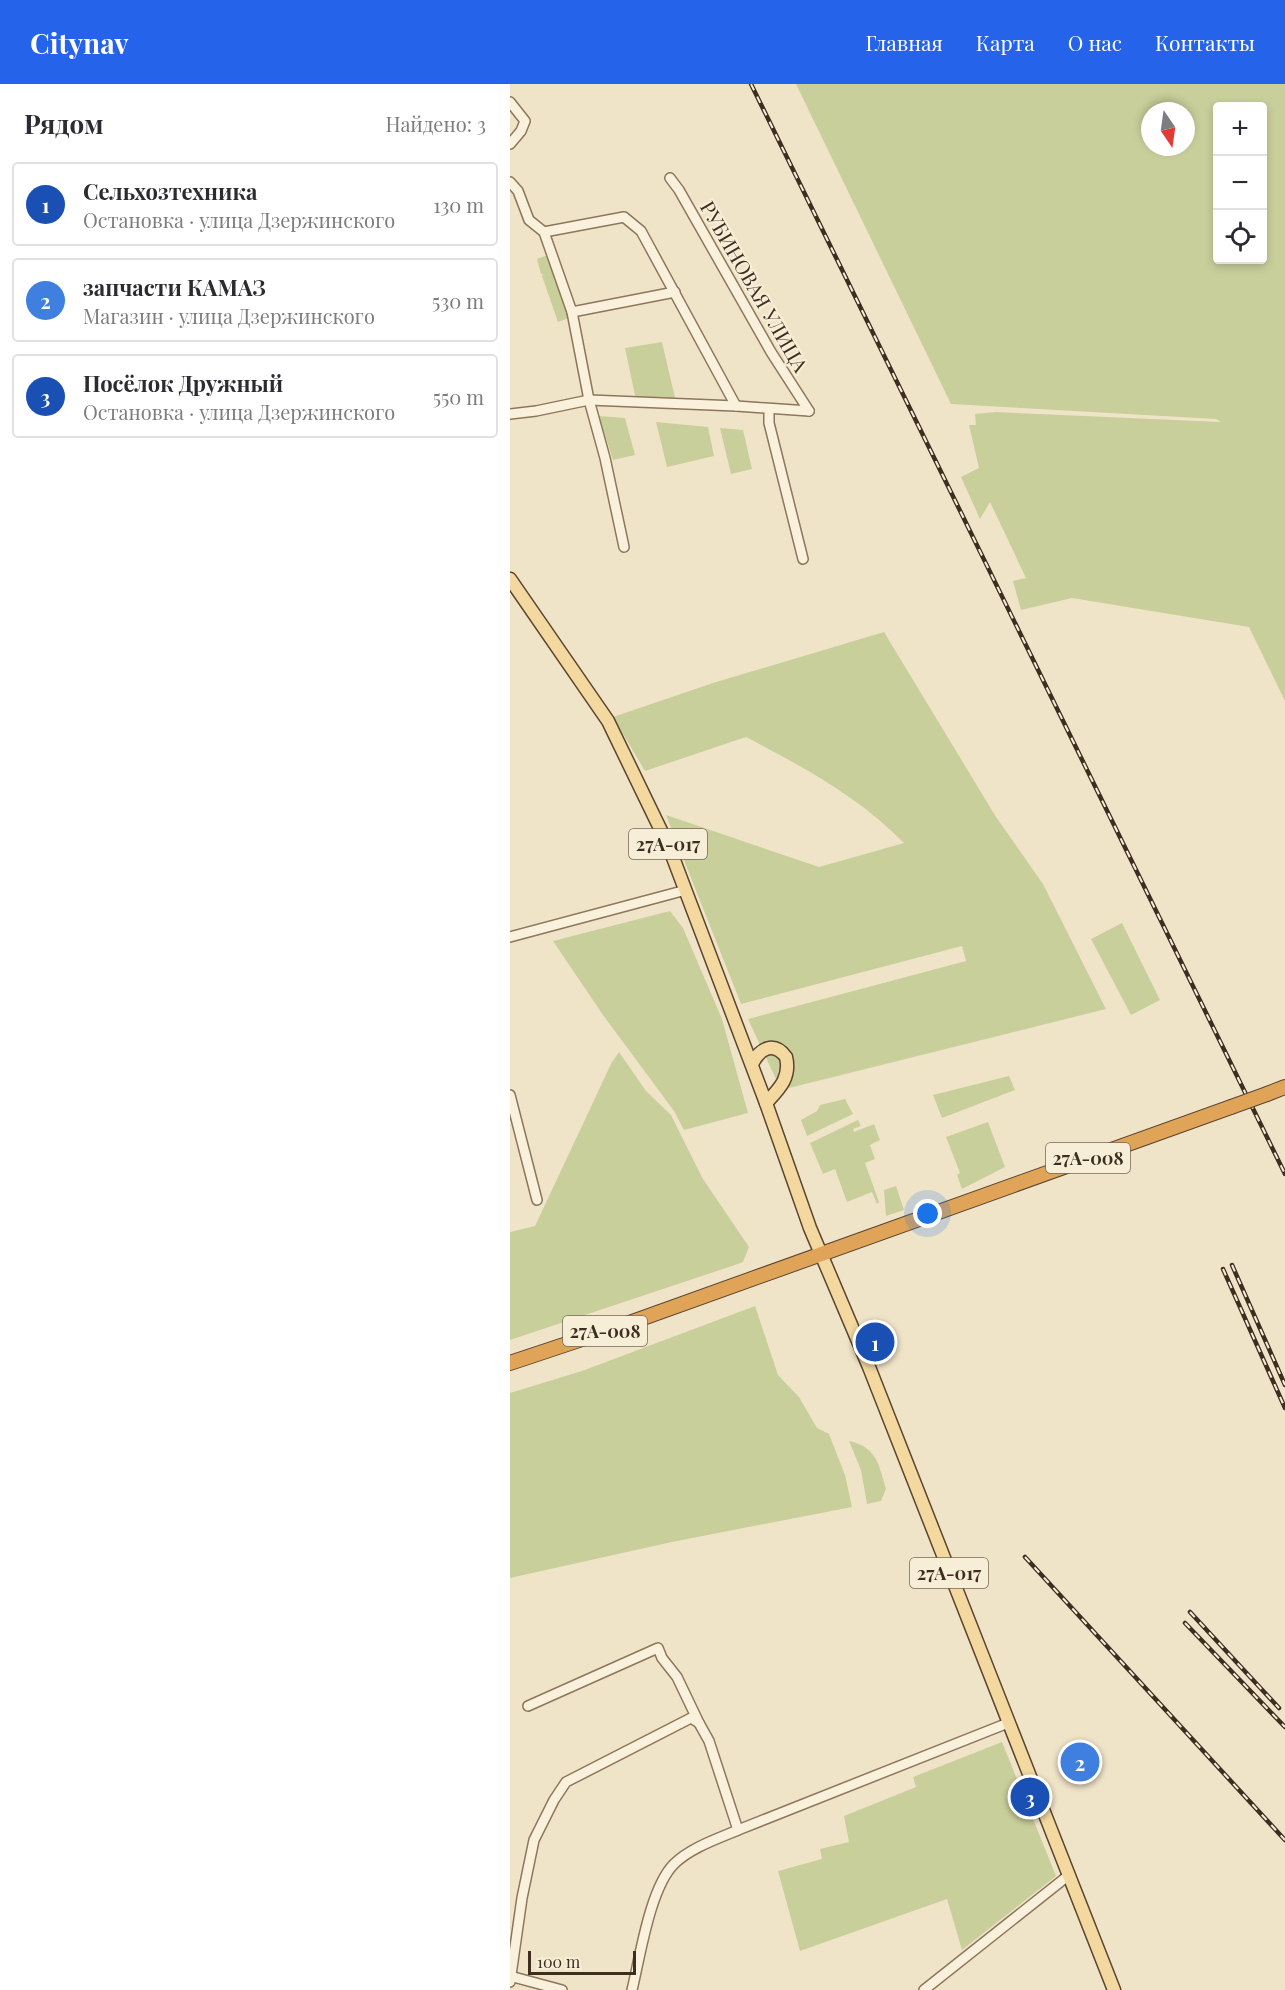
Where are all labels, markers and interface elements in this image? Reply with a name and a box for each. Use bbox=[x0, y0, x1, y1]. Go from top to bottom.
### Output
text: Citynav bbox=[30, 24, 129, 61]
text: Главная bbox=[865, 28, 943, 56]
text: Карта bbox=[976, 28, 1035, 56]
text: О нас bbox=[1068, 28, 1122, 56]
text: Контакты bbox=[1155, 28, 1255, 56]
north arrow bbox=[1141, 102, 1195, 156]
map controls bbox=[1213, 102, 1267, 264]
button: + bbox=[1213, 102, 1267, 156]
text: Рядом bbox=[24, 106, 103, 141]
text: Найдено: 3 bbox=[385, 110, 486, 137]
button: − bbox=[1213, 156, 1267, 210]
text: Сельхозтехника bbox=[83, 176, 257, 206]
text: 1 bbox=[42, 191, 49, 218]
text: 130 m bbox=[433, 191, 484, 218]
street label: РУБИНОВАЯ УЛИЦА bbox=[695, 195, 815, 377]
text: Остановка · улица Дзержинского bbox=[83, 206, 395, 233]
button: locate bbox=[1213, 210, 1267, 264]
text: запчасти КАМАЗ bbox=[83, 272, 266, 302]
text: 2 bbox=[40, 287, 51, 314]
text: 530 m bbox=[432, 287, 484, 314]
text: Магазин · улица Дзержинского bbox=[83, 302, 375, 329]
text: Посёлок Дружный bbox=[83, 368, 283, 398]
text: 3 bbox=[41, 383, 50, 410]
text: 550 m bbox=[433, 383, 484, 410]
text: Остановка · улица Дзержинского bbox=[83, 398, 395, 425]
road number: 27А-017 bbox=[629, 829, 707, 859]
road number: 27А-008 bbox=[1046, 1143, 1130, 1173]
your location bbox=[913, 1199, 942, 1228]
road number: 27А-008 bbox=[563, 1316, 647, 1346]
pin: 1 bbox=[856, 1320, 895, 1364]
road number: 27А-017 bbox=[910, 1558, 988, 1588]
pin: 2 bbox=[1060, 1740, 1100, 1784]
pin: 3 bbox=[1010, 1774, 1050, 1820]
scale bar bbox=[528, 1948, 636, 1976]
text: 100 m bbox=[537, 1951, 580, 1972]

